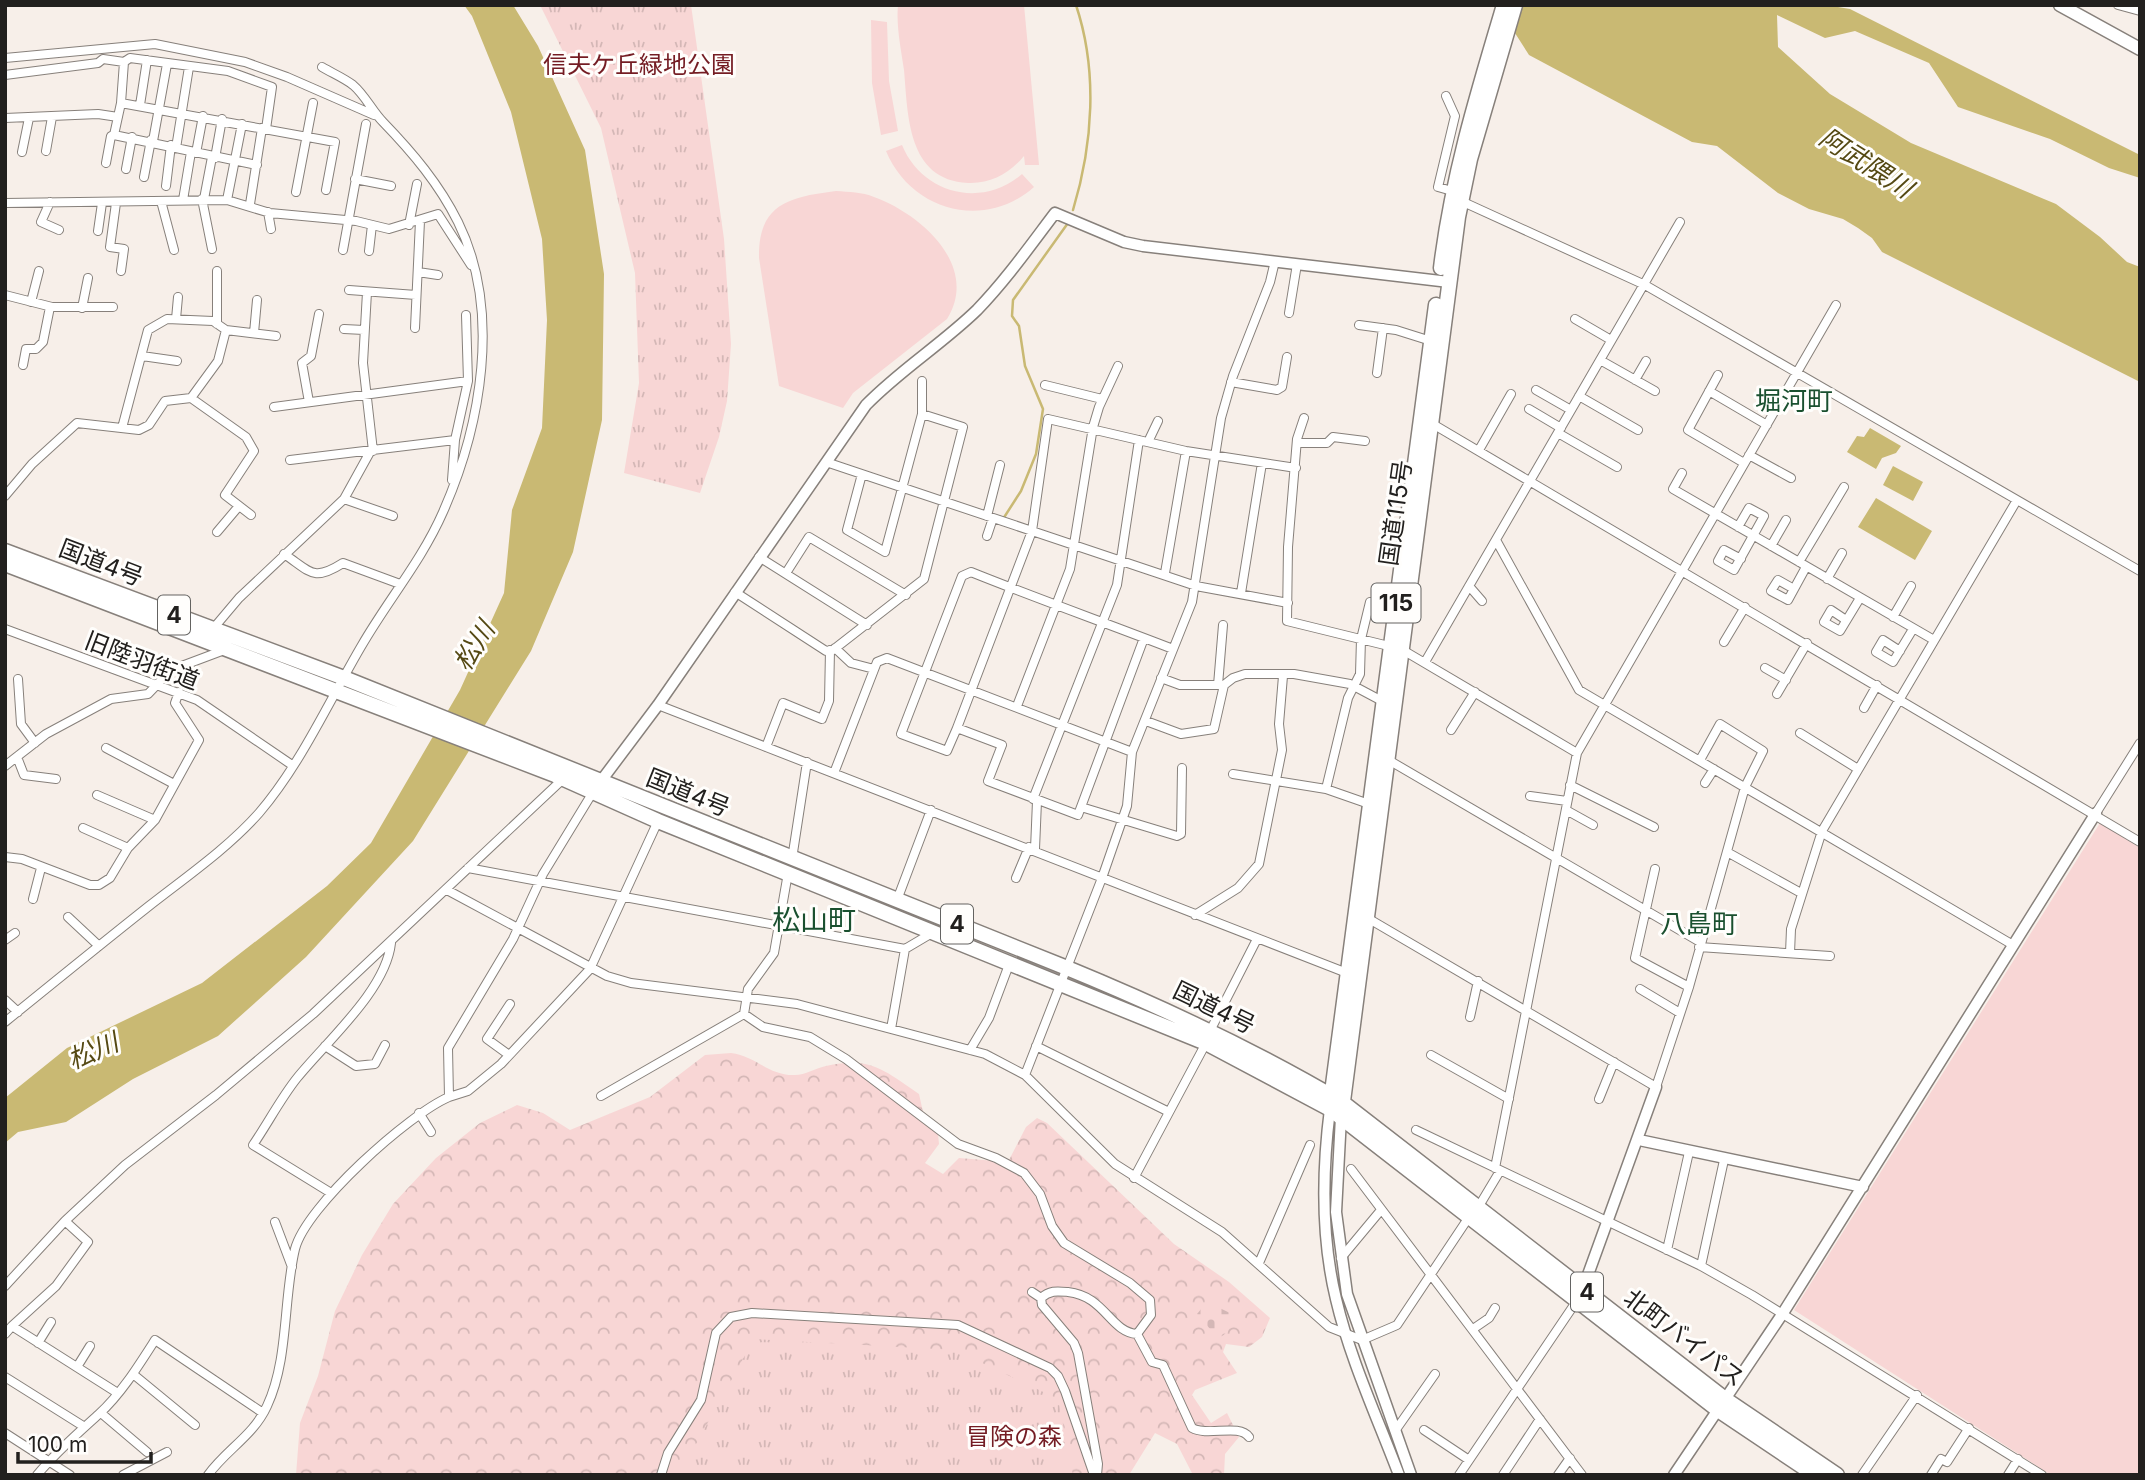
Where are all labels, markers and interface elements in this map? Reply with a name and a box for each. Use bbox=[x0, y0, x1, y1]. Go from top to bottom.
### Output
park label: 信夫ケ丘緑地公園 bbox=[543, 50, 735, 79]
water label: 阿武隈川 bbox=[1814, 121, 1921, 206]
district label: 堀河町 bbox=[1755, 385, 1833, 416]
street label: 国道115号 bbox=[1374, 458, 1417, 567]
street label: 国道4号 bbox=[55, 533, 147, 592]
road number: 115 bbox=[1372, 583, 1420, 622]
road number: 4 bbox=[158, 596, 190, 635]
water label: 松川 bbox=[447, 613, 502, 676]
street label: 旧陸羽街道 bbox=[81, 625, 203, 696]
street label: 国道4号 bbox=[642, 763, 734, 822]
district label: 松山町 bbox=[772, 903, 856, 937]
road number: 4 bbox=[941, 904, 973, 944]
district label: 八島町 bbox=[1660, 908, 1738, 939]
street label: 国道4号 bbox=[1169, 975, 1260, 1040]
water label: 松川 bbox=[63, 1025, 126, 1075]
road number: 4 bbox=[1571, 1273, 1603, 1312]
street label: 北町バイパス bbox=[1618, 1283, 1750, 1392]
scale bar bbox=[18, 1420, 150, 1464]
park label: 冒険の森 bbox=[966, 1422, 1062, 1451]
text: 100 m bbox=[28, 1432, 87, 1457]

